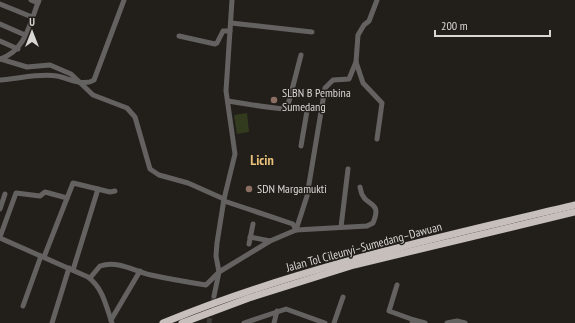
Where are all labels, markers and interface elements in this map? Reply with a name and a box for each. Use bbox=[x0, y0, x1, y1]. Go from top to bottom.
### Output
north arrow bbox=[12, 12, 52, 52]
scale bar bbox=[435, 12, 550, 38]
text: U bbox=[29, 15, 35, 29]
text: 200 m bbox=[441, 18, 468, 33]
place label: SLBN B Pembina Sumedang bbox=[282, 85, 351, 114]
marker: SLBN B Pembina Sumedang bbox=[269, 95, 279, 105]
district label: Licin bbox=[250, 151, 274, 169]
place label: SDN Margamukti bbox=[257, 181, 327, 196]
marker: SDN Margamukti bbox=[244, 184, 254, 194]
street label: Jalan Tol Cileunyi–Sumedang–Dawuan bbox=[283, 218, 443, 275]

